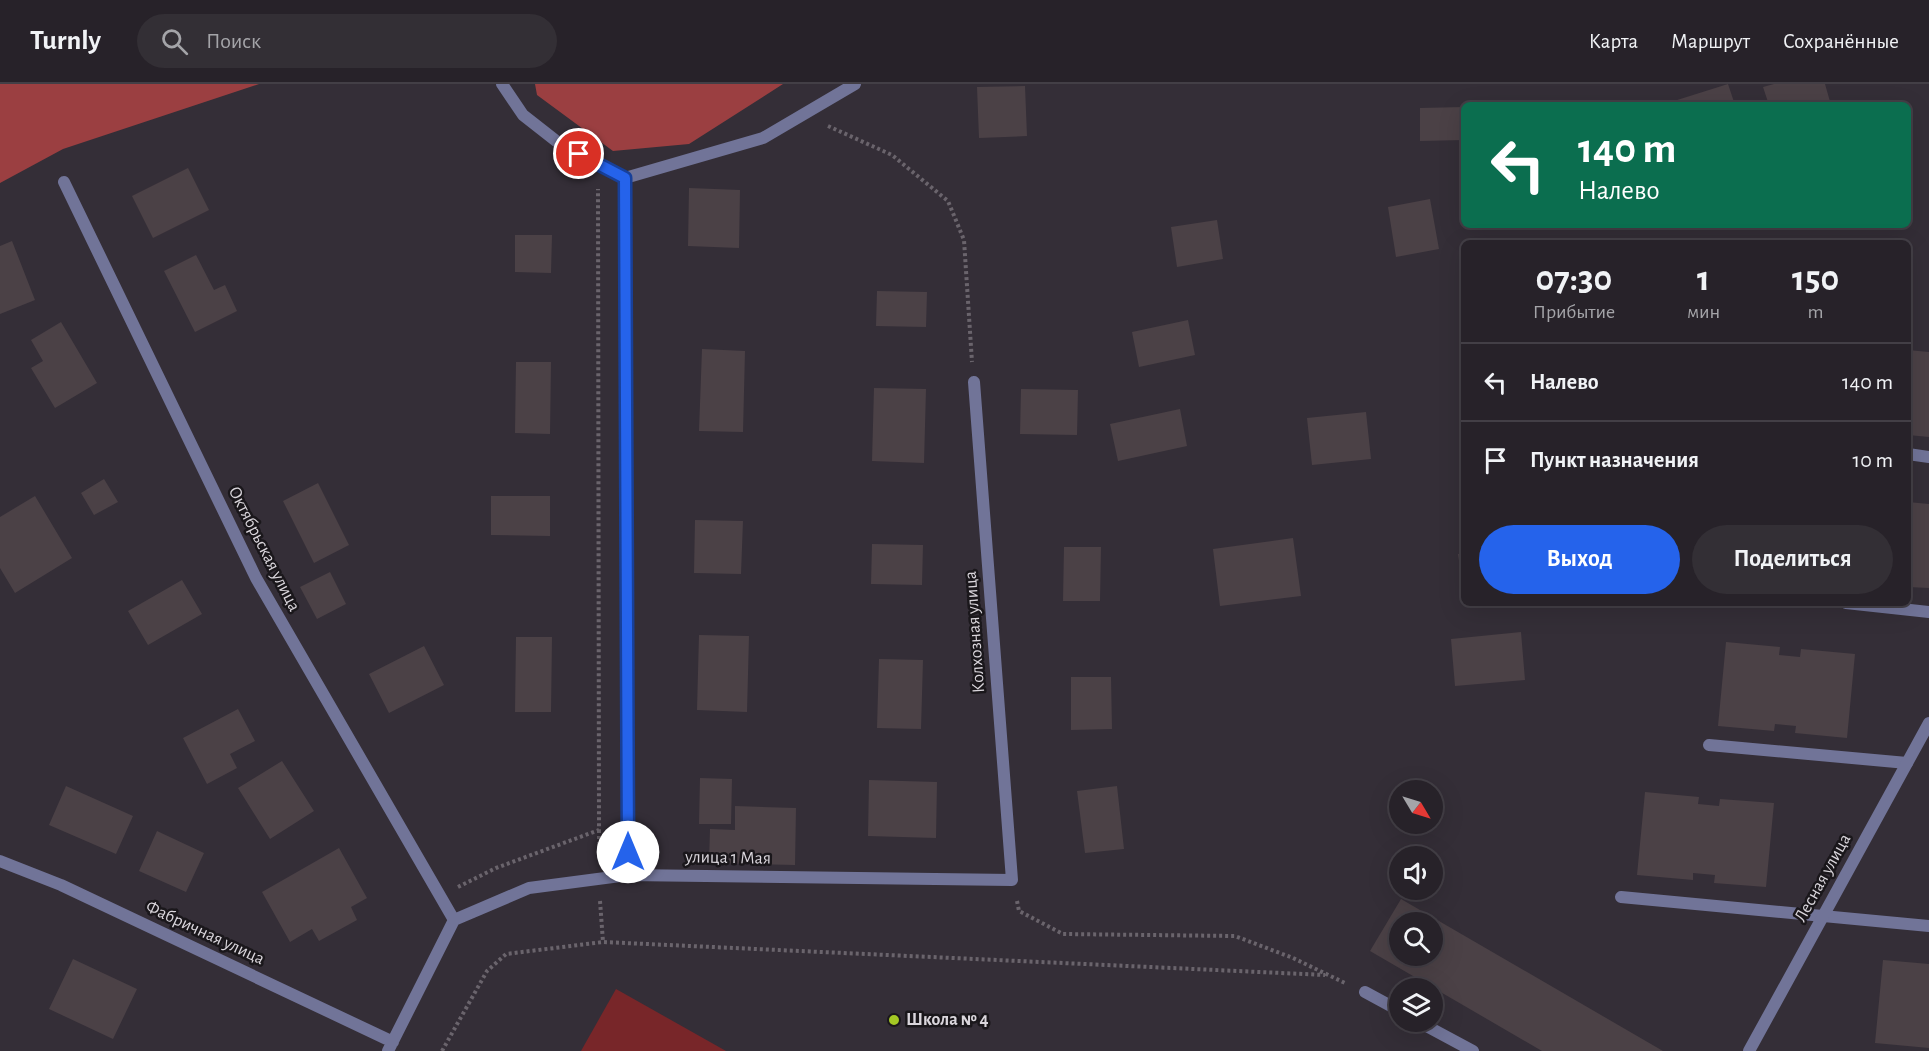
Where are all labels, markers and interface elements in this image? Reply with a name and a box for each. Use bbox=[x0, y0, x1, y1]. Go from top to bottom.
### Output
search box bbox=[137, 14, 557, 68]
icon: search bbox=[158, 25, 191, 58]
text: Turnly bbox=[30, 27, 101, 55]
text: Поиск bbox=[206, 30, 261, 52]
text: Карта bbox=[1589, 31, 1638, 52]
text: Маршрут bbox=[1671, 31, 1750, 52]
text: Сохранённые bbox=[1783, 31, 1899, 52]
icon: left bbox=[1479, 126, 1557, 204]
pin bbox=[553, 128, 604, 179]
text: 140 m bbox=[1578, 128, 1676, 170]
icon: arrive bbox=[562, 137, 595, 170]
text: Налево bbox=[1578, 177, 1660, 204]
text: 07:30 bbox=[1536, 261, 1612, 297]
text: 1 bbox=[1697, 261, 1710, 297]
text: 150 bbox=[1792, 261, 1839, 297]
text: Прибытие bbox=[1533, 302, 1615, 322]
text: мин bbox=[1687, 302, 1720, 322]
text: m bbox=[1808, 302, 1824, 322]
icon: left bbox=[1479, 366, 1512, 399]
text: Налево bbox=[1530, 371, 1599, 393]
text: 140 m bbox=[1842, 371, 1893, 393]
icon: arrive bbox=[1479, 444, 1512, 477]
text: Пункт назначения bbox=[1530, 449, 1699, 471]
text: 10 m bbox=[1853, 449, 1893, 471]
street label: Октябрьская улица bbox=[225, 483, 304, 614]
button: Выход bbox=[1479, 525, 1680, 594]
button: Поделиться bbox=[1692, 525, 1893, 594]
street label: Колхозная улица bbox=[962, 570, 988, 694]
north arrow bbox=[1389, 780, 1443, 834]
map controls bbox=[1389, 780, 1443, 1032]
position arrow bbox=[596, 820, 660, 884]
street label: Лесная улица bbox=[1791, 831, 1855, 925]
button: sound bbox=[1389, 846, 1443, 900]
street label: улица 1 Мая bbox=[684, 848, 771, 868]
street label: Фабричная улица bbox=[143, 897, 268, 968]
button: search bbox=[1389, 912, 1443, 966]
button: layers bbox=[1389, 978, 1443, 1032]
place label: Школа № 4 bbox=[906, 1011, 989, 1029]
marker: Школа № 4 bbox=[887, 1013, 901, 1027]

